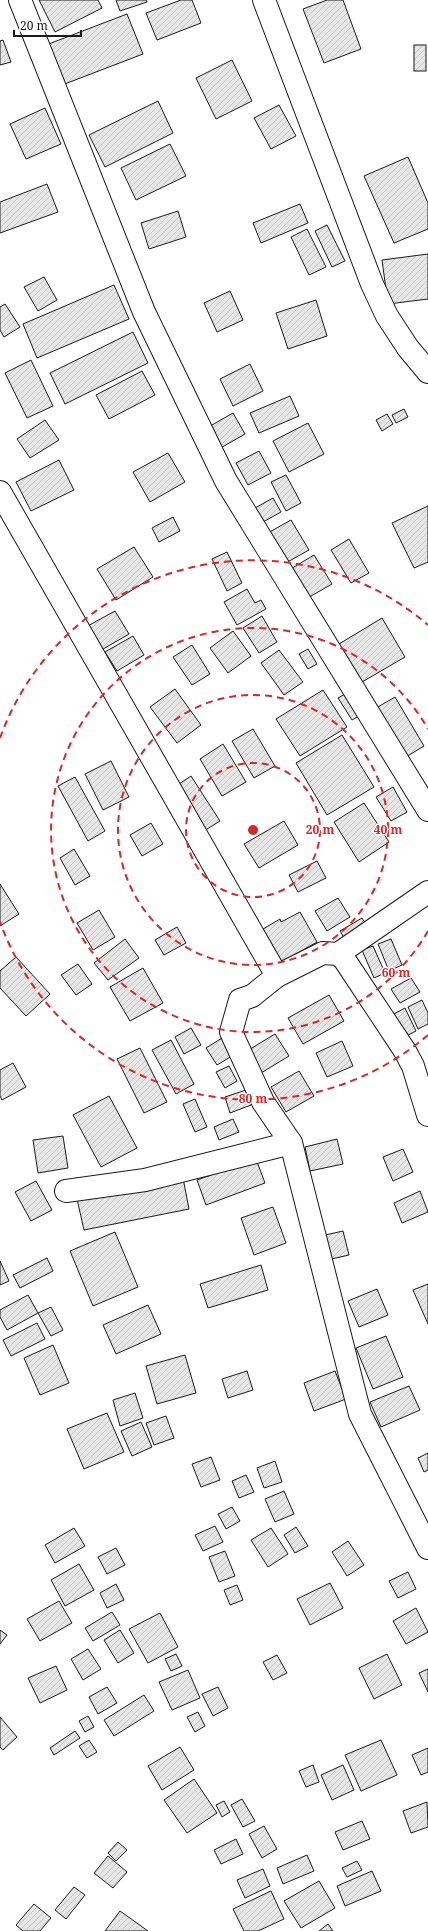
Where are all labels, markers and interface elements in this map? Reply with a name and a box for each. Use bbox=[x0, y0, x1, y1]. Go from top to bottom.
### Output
scale bar bbox=[14, 12, 81, 38]
text: 20 m bbox=[20, 17, 48, 34]
text: 20 m bbox=[306, 821, 334, 838]
text: 40 m bbox=[374, 821, 402, 838]
centre of rings bbox=[246, 823, 260, 837]
text: 60 m bbox=[382, 964, 410, 981]
text: 80 m bbox=[239, 1090, 267, 1107]

